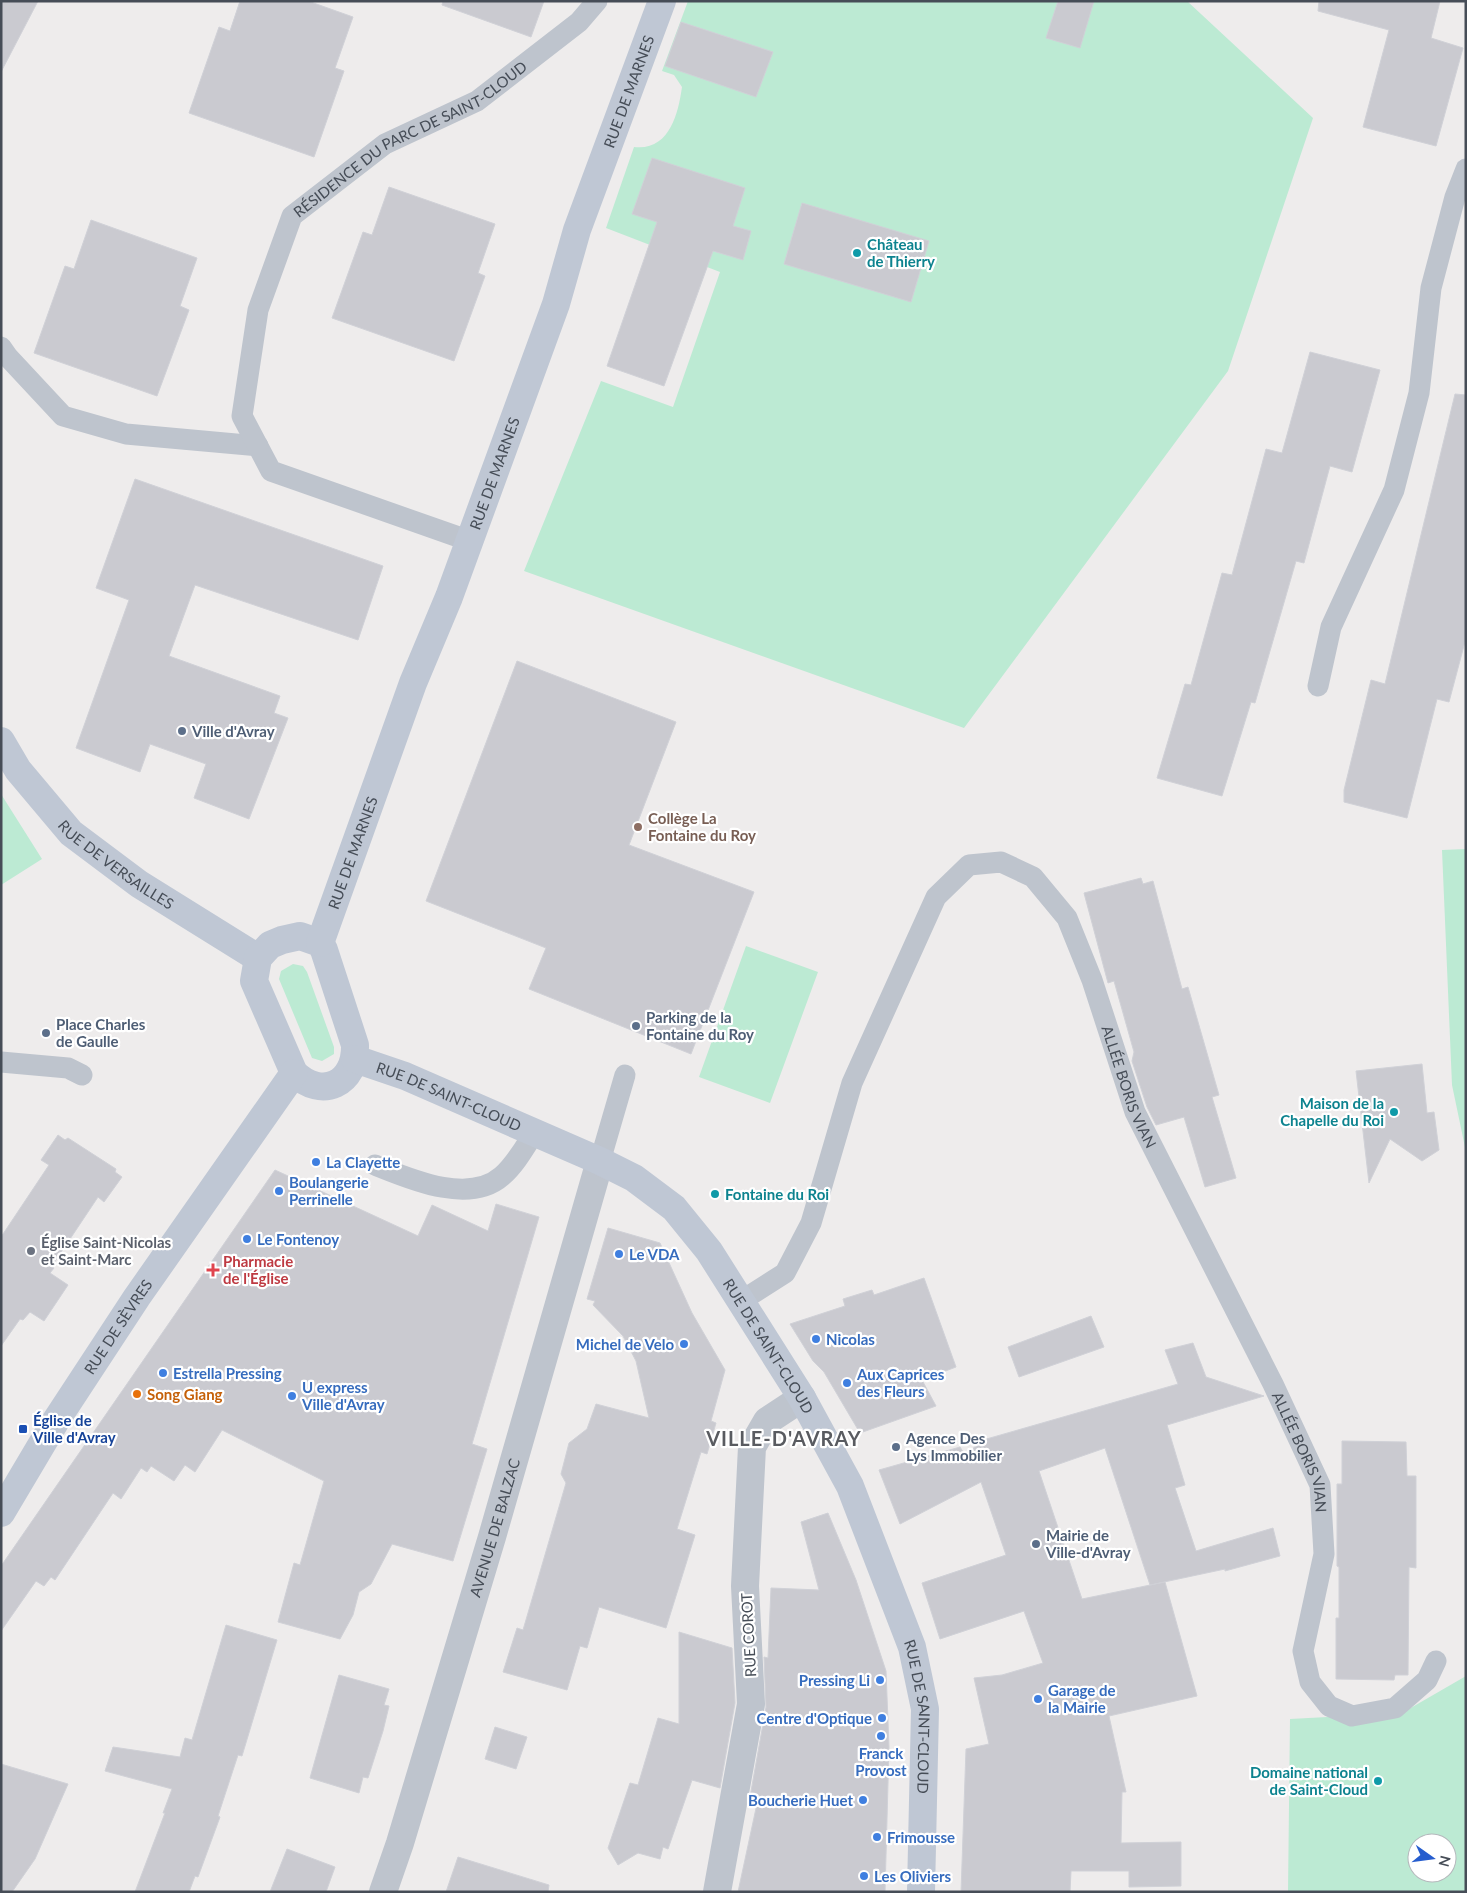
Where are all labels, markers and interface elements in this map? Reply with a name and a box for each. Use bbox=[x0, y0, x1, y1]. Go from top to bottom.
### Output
street label: RUE DE MARNES bbox=[599, 33, 658, 150]
street label: RÉSIDENCE DU PARC DE SAINT-CLOUD bbox=[290, 57, 530, 221]
place label: Château de Thierry bbox=[867, 235, 935, 270]
marker: Château de Thierry bbox=[851, 247, 863, 259]
street label: RUE DE MARNES bbox=[465, 415, 523, 532]
place label: Ville d'Avray bbox=[191, 722, 275, 740]
marker: Ville d'Avray bbox=[176, 725, 188, 737]
street label: RUE DE MARNES bbox=[324, 794, 381, 911]
place label: Collège La Fontaine du Roy bbox=[648, 809, 756, 844]
street label: RUE DE VERSAILLES bbox=[55, 816, 177, 913]
marker: Collège La Fontaine du Roy bbox=[632, 821, 644, 833]
place label: Parking de la Fontaine du Roy bbox=[646, 1008, 754, 1043]
place label: Place Charles de Gaulle bbox=[56, 1015, 146, 1050]
marker: Parking de la Fontaine du Roy bbox=[630, 1020, 642, 1032]
street label: ALLÉE BORIS VIAN bbox=[1098, 1023, 1161, 1151]
marker: Place Charles de Gaulle bbox=[40, 1027, 52, 1039]
street label: RUE DE SAINT-CLOUD bbox=[374, 1058, 524, 1135]
place label: Maison de la Chapelle du Roi bbox=[1280, 1094, 1384, 1129]
marker: Maison de la Chapelle du Roi bbox=[1388, 1106, 1400, 1118]
place label: La Clayette bbox=[326, 1153, 400, 1171]
marker: La Clayette bbox=[310, 1156, 322, 1168]
place label: Boulangerie Perrinelle bbox=[289, 1173, 369, 1208]
marker: Boulangerie Perrinelle bbox=[273, 1185, 285, 1197]
place label: Fontaine du Roi bbox=[725, 1185, 829, 1203]
marker: Fontaine du Roi bbox=[709, 1188, 721, 1200]
place label: Le Fontenoy bbox=[257, 1230, 339, 1248]
place label: Église Saint-Nicolas et Saint-Marc bbox=[41, 1233, 172, 1268]
marker: Le Fontenoy bbox=[241, 1233, 253, 1245]
marker: Église Saint-Nicolas et Saint-Marc bbox=[25, 1245, 37, 1257]
place label: Le VDA bbox=[629, 1245, 680, 1263]
marker: Le VDA bbox=[613, 1248, 625, 1260]
place label: Pharmacie de l'Église bbox=[223, 1252, 293, 1287]
marker: Pharmacie de l'Église bbox=[207, 1264, 219, 1276]
street label: RUE DE SAINT-CLOUD bbox=[720, 1275, 818, 1416]
street label: RUE DE SÈVRES bbox=[80, 1276, 156, 1377]
place label: Nicolas bbox=[826, 1330, 875, 1348]
marker: Nicolas bbox=[810, 1333, 822, 1345]
place label: Michel de Velo bbox=[576, 1335, 674, 1353]
marker: Michel de Velo bbox=[678, 1338, 690, 1350]
place label: Estrella Pressing bbox=[173, 1364, 282, 1382]
place label: Aux Caprices des Fleurs bbox=[856, 1365, 945, 1400]
marker: Estrella Pressing bbox=[157, 1367, 169, 1379]
marker: Aux Caprices des Fleurs bbox=[841, 1377, 853, 1389]
place label: U express Ville d'Avray bbox=[301, 1378, 385, 1413]
place label: Song Giang bbox=[147, 1385, 223, 1403]
marker: Song Giang bbox=[131, 1388, 143, 1400]
street label: ALLÉE BORIS VIAN bbox=[1269, 1389, 1331, 1513]
marker: U express Ville d'Avray bbox=[286, 1390, 298, 1402]
place label: Église de Ville d'Avray bbox=[32, 1411, 116, 1446]
marker: Église de Ville d'Avray bbox=[17, 1423, 29, 1435]
district label: VILLE-D'AVRAY bbox=[705, 1426, 862, 1450]
place label: Agence Des Lys Immobilier bbox=[905, 1429, 1002, 1464]
marker: Agence Des Lys Immobilier bbox=[890, 1441, 902, 1453]
street label: AVENUE DE BALZAC bbox=[465, 1456, 523, 1599]
place label: Mairie de Ville-d'Avray bbox=[1045, 1526, 1131, 1561]
marker: Mairie de Ville-d'Avray bbox=[1030, 1538, 1042, 1550]
street label: RUE COROT bbox=[737, 1592, 759, 1678]
street label: RUE DE SAINT-CLOUD bbox=[901, 1637, 935, 1794]
place label: Pressing Li bbox=[799, 1671, 870, 1689]
marker: Pressing Li bbox=[874, 1674, 886, 1686]
place label: Garage de la Mairie bbox=[1048, 1681, 1116, 1716]
marker: Garage de la Mairie bbox=[1032, 1693, 1044, 1705]
place label: Centre d'Optique bbox=[757, 1709, 872, 1727]
marker: Centre d'Optique bbox=[876, 1712, 888, 1724]
marker: Franck Provost bbox=[875, 1730, 887, 1742]
place label: Franck Provost bbox=[855, 1744, 907, 1779]
place label: Domaine national de Saint-Cloud bbox=[1250, 1763, 1368, 1798]
marker: Domaine national de Saint-Cloud bbox=[1372, 1775, 1384, 1787]
place label: Boucherie Huet bbox=[748, 1791, 853, 1809]
marker: Boucherie Huet bbox=[857, 1794, 869, 1806]
place label: Frimousse bbox=[887, 1828, 955, 1846]
marker: Frimousse bbox=[871, 1831, 883, 1843]
north arrow bbox=[1407, 1833, 1457, 1883]
text: N bbox=[1436, 1854, 1455, 1869]
place label: Les Oliviers bbox=[874, 1867, 951, 1885]
marker: Les Oliviers bbox=[858, 1870, 870, 1882]

